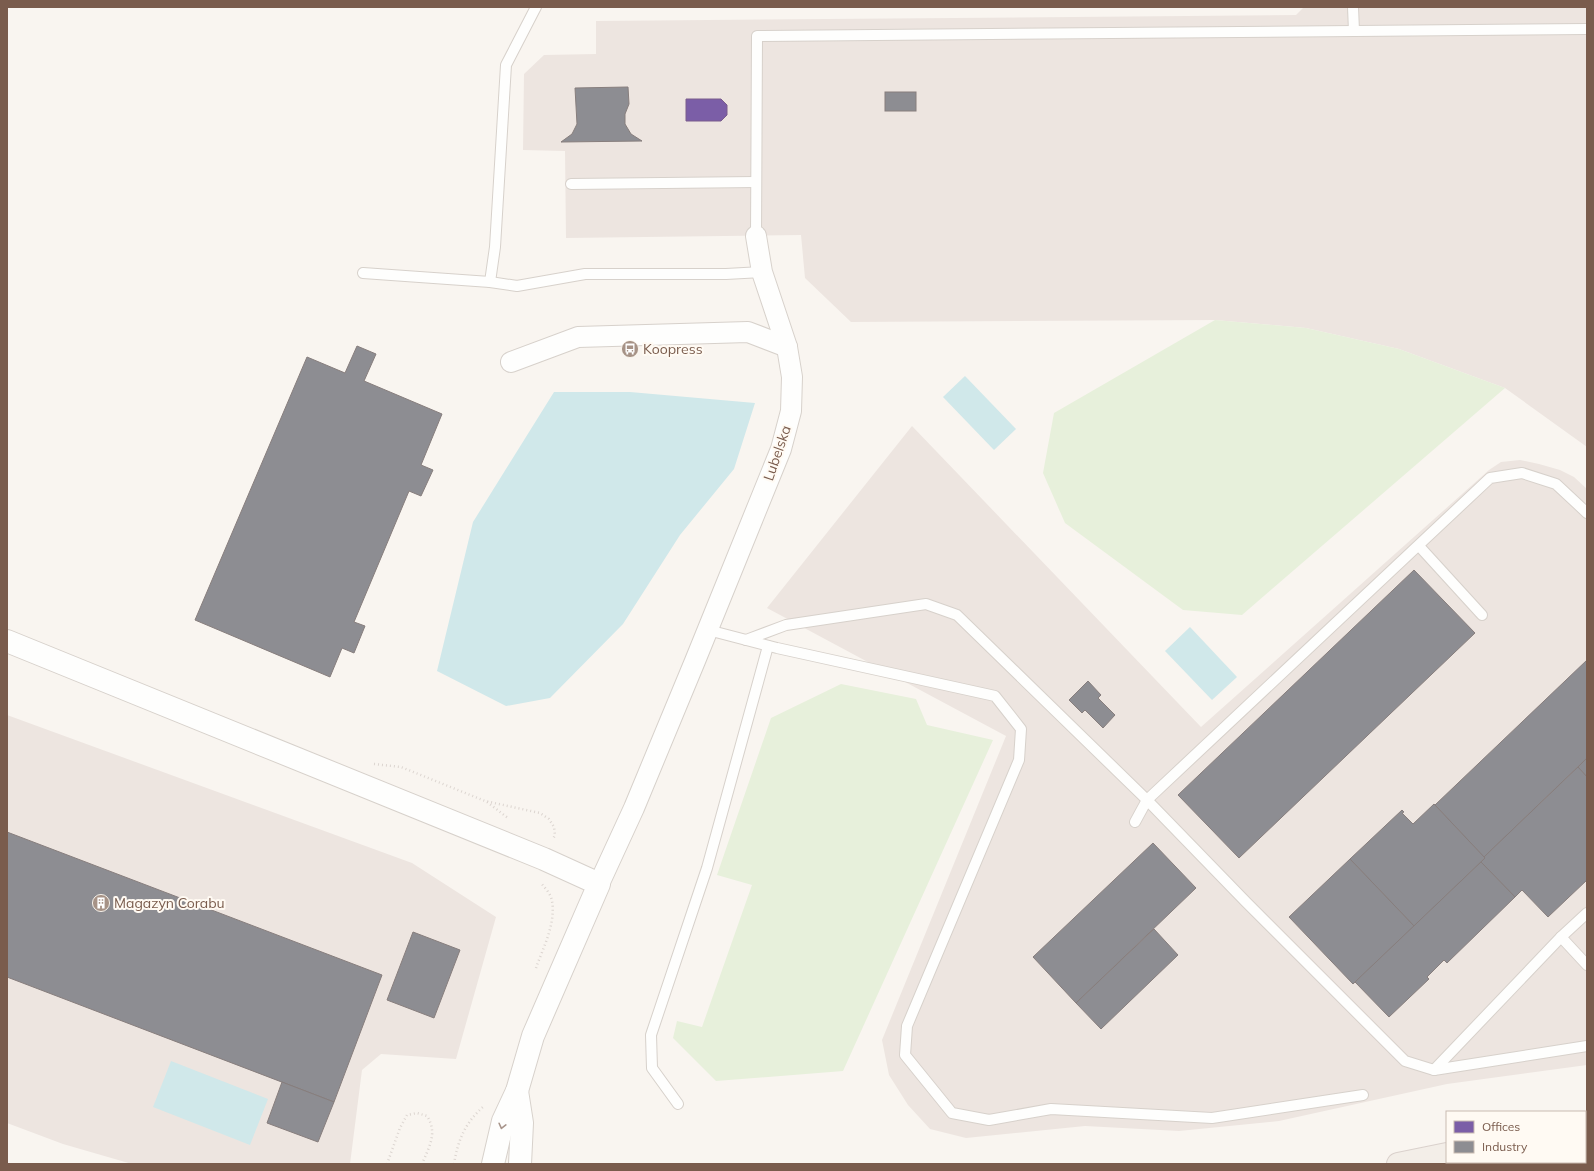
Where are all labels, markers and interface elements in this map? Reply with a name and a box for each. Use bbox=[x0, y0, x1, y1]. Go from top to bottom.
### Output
bus stop icon: Koopress bbox=[620, 339, 640, 359]
place label: Koopress bbox=[643, 340, 703, 358]
street label: Lubelska bbox=[759, 423, 795, 483]
building icon: Magazyn Corabu bbox=[91, 893, 111, 913]
place label: Magazyn Corabu bbox=[114, 894, 225, 912]
legend bbox=[1446, 1111, 1586, 1163]
text: Offices bbox=[1482, 1119, 1520, 1134]
one-way arrow bbox=[498, 1123, 506, 1130]
text: Industry bbox=[1482, 1139, 1528, 1154]

